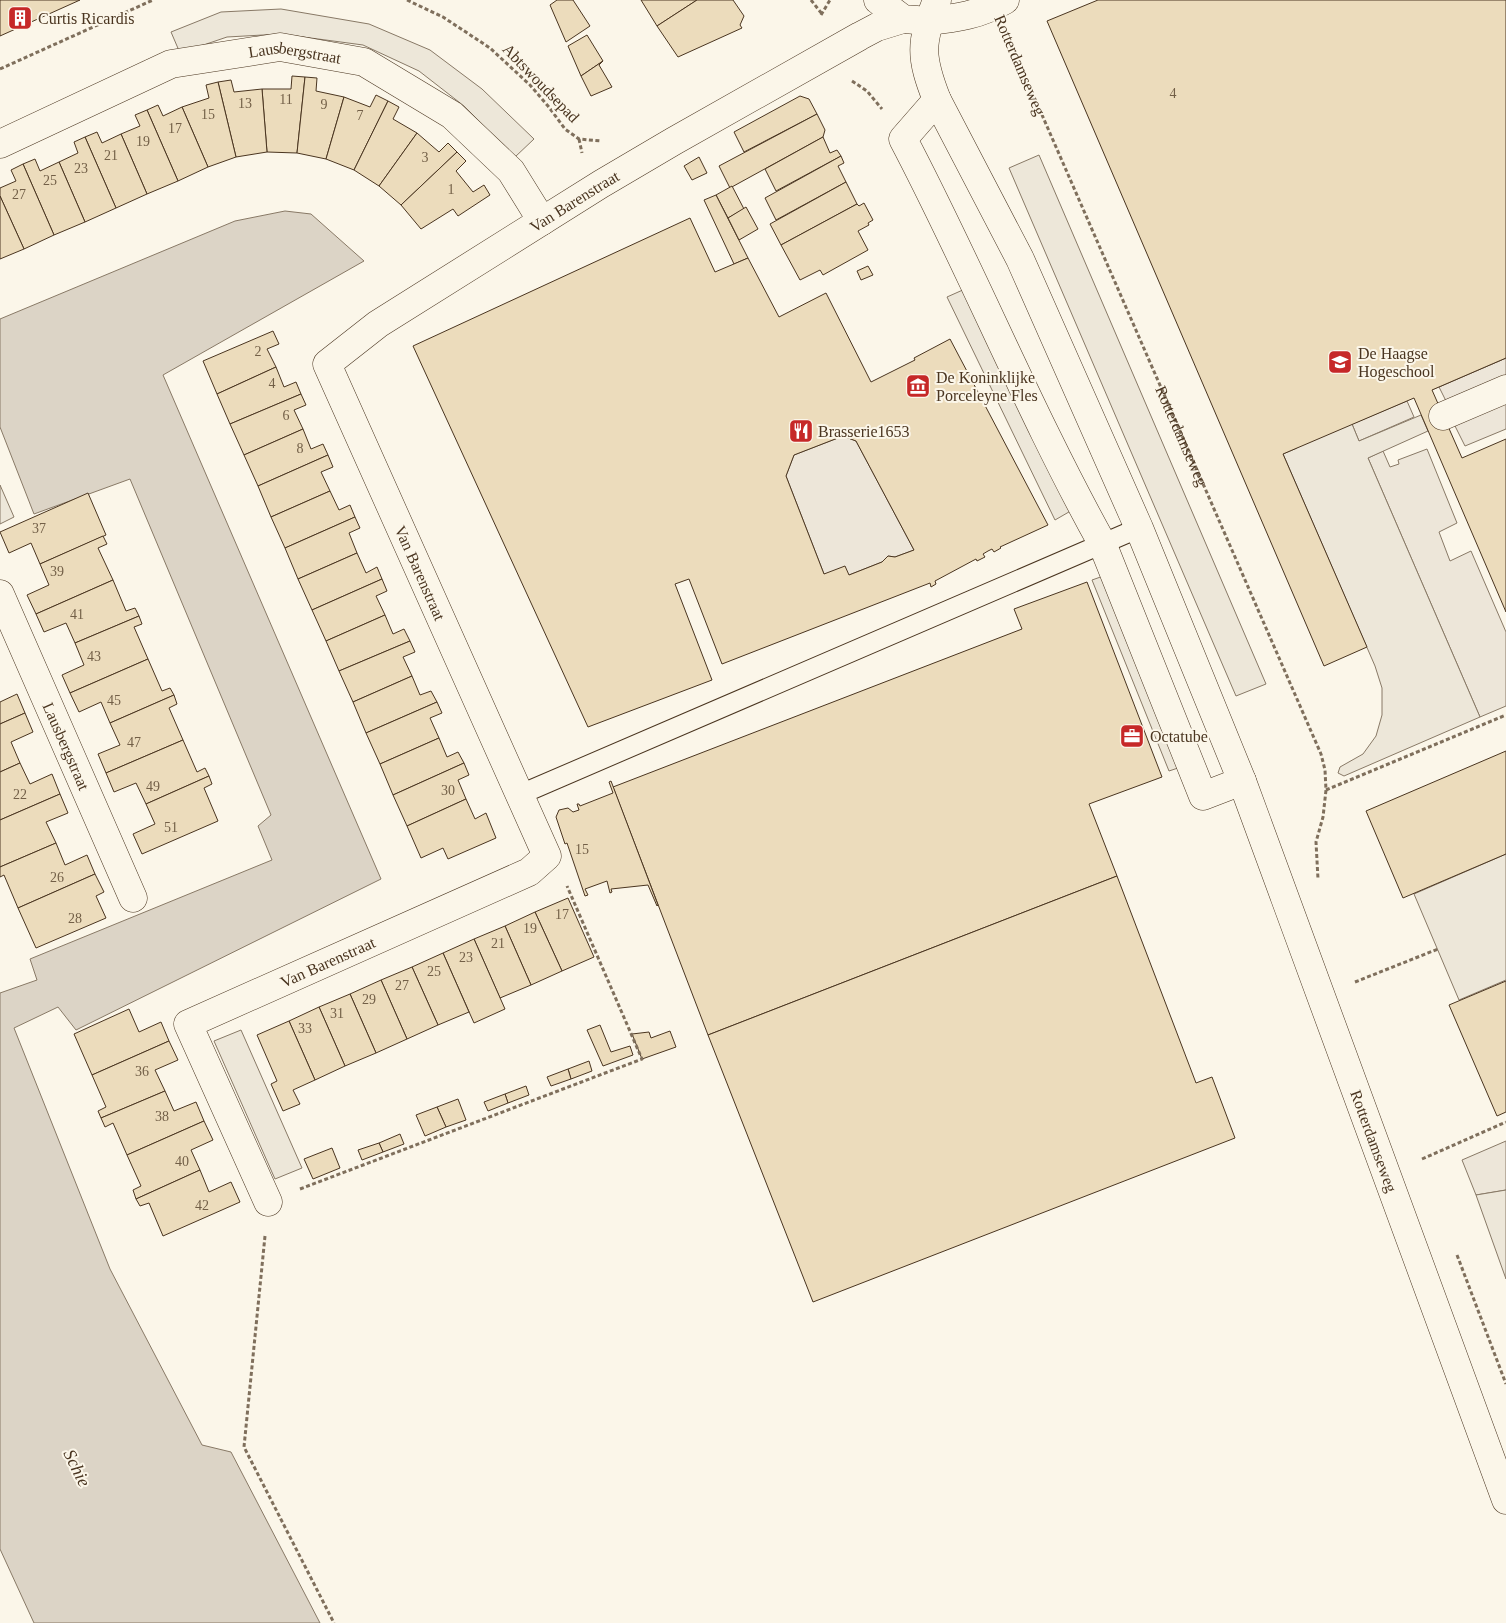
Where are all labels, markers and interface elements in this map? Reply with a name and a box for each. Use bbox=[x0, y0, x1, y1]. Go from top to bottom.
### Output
building icon: Curtis Ricardis bbox=[7, 5, 33, 31]
place label: Curtis Ricardis bbox=[38, 10, 134, 27]
street label: Rotterdamseweg bbox=[990, 12, 1049, 118]
street label: Lausbergstraat bbox=[247, 38, 343, 66]
street label: Abtswoudsepad bbox=[499, 40, 583, 126]
house number: 4 bbox=[1170, 86, 1177, 101]
house number: 11 bbox=[279, 92, 293, 107]
house number: 13 bbox=[238, 96, 252, 111]
house number: 9 bbox=[321, 97, 328, 112]
house number: 15 bbox=[201, 107, 215, 122]
house number: 7 bbox=[357, 108, 364, 123]
house number: 17 bbox=[168, 121, 182, 136]
house number: 19 bbox=[136, 134, 150, 149]
house number: 21 bbox=[104, 148, 118, 163]
house number: 3 bbox=[422, 150, 429, 165]
house number: 23 bbox=[74, 161, 88, 176]
street label: Van Barenstraat bbox=[527, 167, 622, 235]
house number: 25 bbox=[43, 173, 57, 188]
house number: 1 bbox=[448, 182, 455, 197]
house number: 27 bbox=[12, 187, 26, 202]
house number: 2 bbox=[255, 344, 262, 359]
place label: De Haagse Hogeschool bbox=[1358, 345, 1435, 381]
school or university icon: De Haagse Hogeschool bbox=[1327, 349, 1353, 375]
place label: De Koninklijke Porceleyne Fles bbox=[936, 369, 1038, 405]
museum icon: De Koninklijke Porceleyne Fles bbox=[905, 373, 931, 399]
house number: 4 bbox=[269, 376, 276, 391]
street label: Rotterdamseweg bbox=[1153, 383, 1211, 489]
house number: 6 bbox=[283, 408, 290, 423]
restaurant icon: Brasserie1653 bbox=[788, 418, 814, 444]
place label: Brasserie1653 bbox=[818, 423, 910, 440]
house number: 8 bbox=[297, 441, 304, 456]
house number: 37 bbox=[32, 521, 46, 536]
street label: Van Barenstraat bbox=[392, 523, 449, 623]
house number: 39 bbox=[50, 564, 64, 579]
house number: 41 bbox=[70, 607, 84, 622]
house number: 43 bbox=[87, 649, 101, 664]
house number: 45 bbox=[107, 693, 121, 708]
street label: Lausbergstraat bbox=[40, 700, 93, 793]
office icon: Octatube bbox=[1119, 723, 1145, 749]
place label: Octatube bbox=[1150, 728, 1208, 745]
house number: 47 bbox=[127, 735, 141, 750]
house number: 49 bbox=[146, 779, 160, 794]
house number: 30 bbox=[441, 783, 455, 798]
house number: 22 bbox=[13, 787, 27, 802]
house number: 51 bbox=[164, 820, 178, 835]
house number: 15 bbox=[575, 842, 589, 857]
house number: 26 bbox=[50, 870, 64, 885]
house number: 17 bbox=[555, 907, 569, 922]
house number: 28 bbox=[68, 911, 82, 926]
house number: 19 bbox=[523, 921, 537, 936]
street label: Van Barenstraat bbox=[278, 933, 378, 990]
house number: 21 bbox=[491, 936, 505, 951]
house number: 23 bbox=[459, 950, 473, 965]
house number: 25 bbox=[427, 964, 441, 979]
house number: 27 bbox=[395, 978, 409, 993]
house number: 29 bbox=[362, 992, 376, 1007]
house number: 31 bbox=[330, 1006, 344, 1021]
house number: 33 bbox=[298, 1021, 312, 1036]
house number: 36 bbox=[135, 1064, 149, 1079]
street label: Rotterdamseweg bbox=[1348, 1088, 1401, 1195]
house number: 38 bbox=[155, 1109, 169, 1124]
house number: 40 bbox=[175, 1154, 189, 1169]
house number: 42 bbox=[195, 1198, 209, 1213]
water label: Schie bbox=[59, 1446, 95, 1490]

